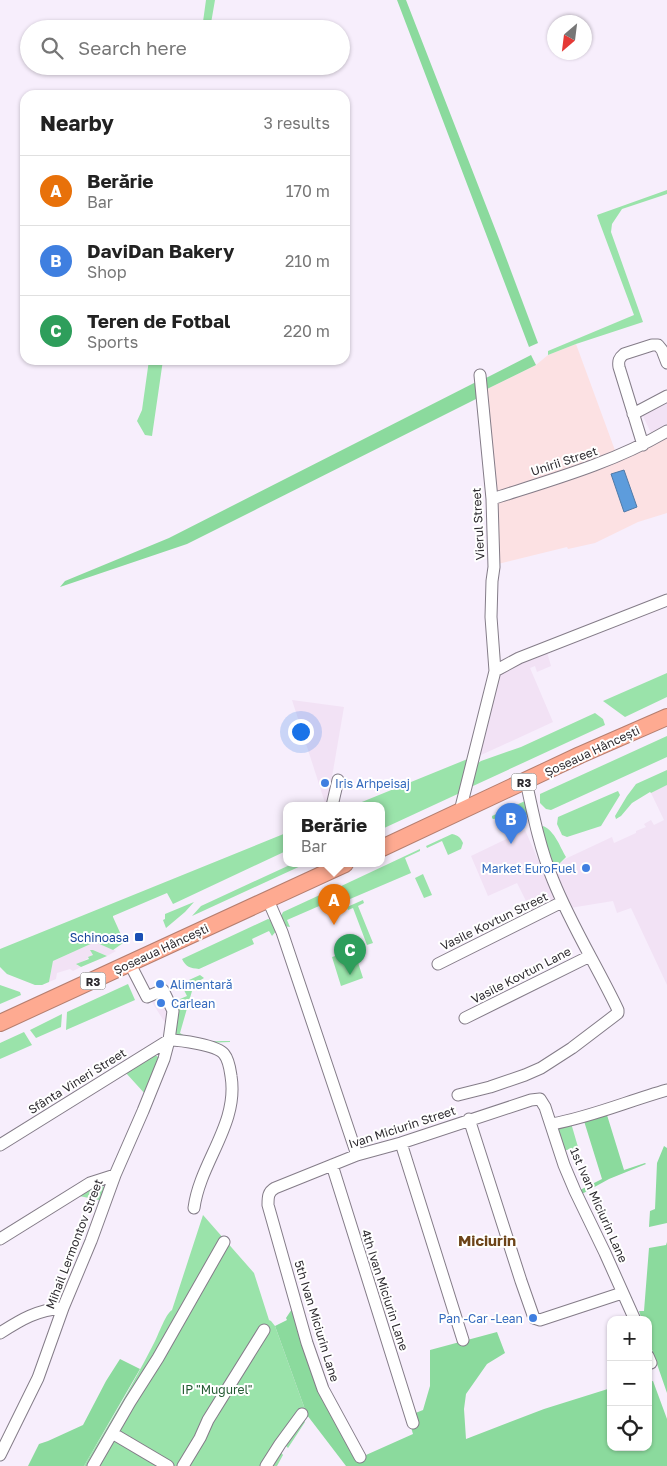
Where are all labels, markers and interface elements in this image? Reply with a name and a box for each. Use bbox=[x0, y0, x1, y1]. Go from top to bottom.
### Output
north arrow bbox=[547, 15, 592, 60]
search box bbox=[20, 20, 350, 75]
icon: search bbox=[38, 34, 66, 62]
text: Search here bbox=[78, 36, 187, 59]
text: Nearby bbox=[40, 110, 114, 136]
text: 3 results bbox=[263, 113, 330, 133]
text: Berărie bbox=[87, 169, 154, 192]
text: A bbox=[50, 181, 62, 201]
text: 170 m bbox=[286, 181, 330, 201]
text: Bar bbox=[87, 192, 113, 212]
text: DaviDan Bakery bbox=[87, 239, 234, 262]
text: B bbox=[50, 251, 62, 271]
text: 210 m bbox=[285, 251, 330, 271]
text: Shop bbox=[87, 262, 127, 282]
text: Teren de Fotbal bbox=[87, 309, 230, 332]
text: C bbox=[50, 321, 62, 341]
text: 220 m bbox=[283, 321, 330, 341]
text: Sports bbox=[87, 332, 138, 352]
street label: Unirii Street bbox=[529, 443, 599, 479]
street label: Vierul Street bbox=[469, 487, 487, 561]
your location bbox=[288, 719, 314, 745]
street label: Șoseaua Hâncești bbox=[542, 722, 642, 780]
road number: R3 bbox=[512, 774, 536, 790]
place label: Iris Arhpeisaj bbox=[335, 776, 410, 791]
marker: Iris Arhpeisaj bbox=[319, 777, 331, 789]
popup bbox=[283, 802, 385, 867]
pin: B bbox=[495, 803, 527, 844]
text: Berărie bbox=[301, 813, 367, 836]
text: Bar bbox=[301, 836, 327, 856]
place label: Market EuroFuel bbox=[481, 861, 576, 876]
marker: Market EuroFuel bbox=[580, 862, 592, 874]
pin: A bbox=[318, 884, 350, 925]
street label: Vasile Kovtun Street bbox=[438, 888, 550, 953]
street label: Șoseaua Hâncești bbox=[111, 920, 211, 978]
place label: Schinoasa bbox=[70, 930, 129, 945]
marker: Schinoasa bbox=[133, 931, 145, 943]
pin: C bbox=[334, 934, 366, 975]
street label: Vasile Kovtun Lane bbox=[469, 943, 573, 1007]
road number: R3 bbox=[80, 972, 106, 989]
place label: Alimentară bbox=[170, 977, 233, 992]
marker: Alimentară bbox=[154, 978, 166, 990]
place label: Carlean bbox=[171, 996, 215, 1011]
marker: Carlean bbox=[155, 997, 167, 1009]
street label: Sfânta Vineri Street bbox=[25, 1045, 129, 1117]
street label: Ivan Miciurin Street bbox=[347, 1103, 458, 1151]
street label: 1st Ivan Miciurin Lane bbox=[567, 1145, 631, 1265]
street label: Mihail Lermontov Street bbox=[42, 1177, 106, 1311]
street label: 4th Ivan Miciurin Lane bbox=[358, 1227, 412, 1353]
district label: Miciurin bbox=[458, 1231, 516, 1249]
street label: 5th Ivan Miciurin Lane bbox=[291, 1258, 343, 1384]
place label: Pan -Car -Lean bbox=[439, 1311, 523, 1326]
marker: Pan -Car -Lean bbox=[527, 1312, 539, 1324]
map controls bbox=[607, 1316, 652, 1451]
button: + bbox=[607, 1316, 652, 1361]
button: − bbox=[607, 1361, 652, 1406]
park label: IP "Mugurel" bbox=[181, 1382, 253, 1397]
button: locate bbox=[607, 1406, 652, 1451]

